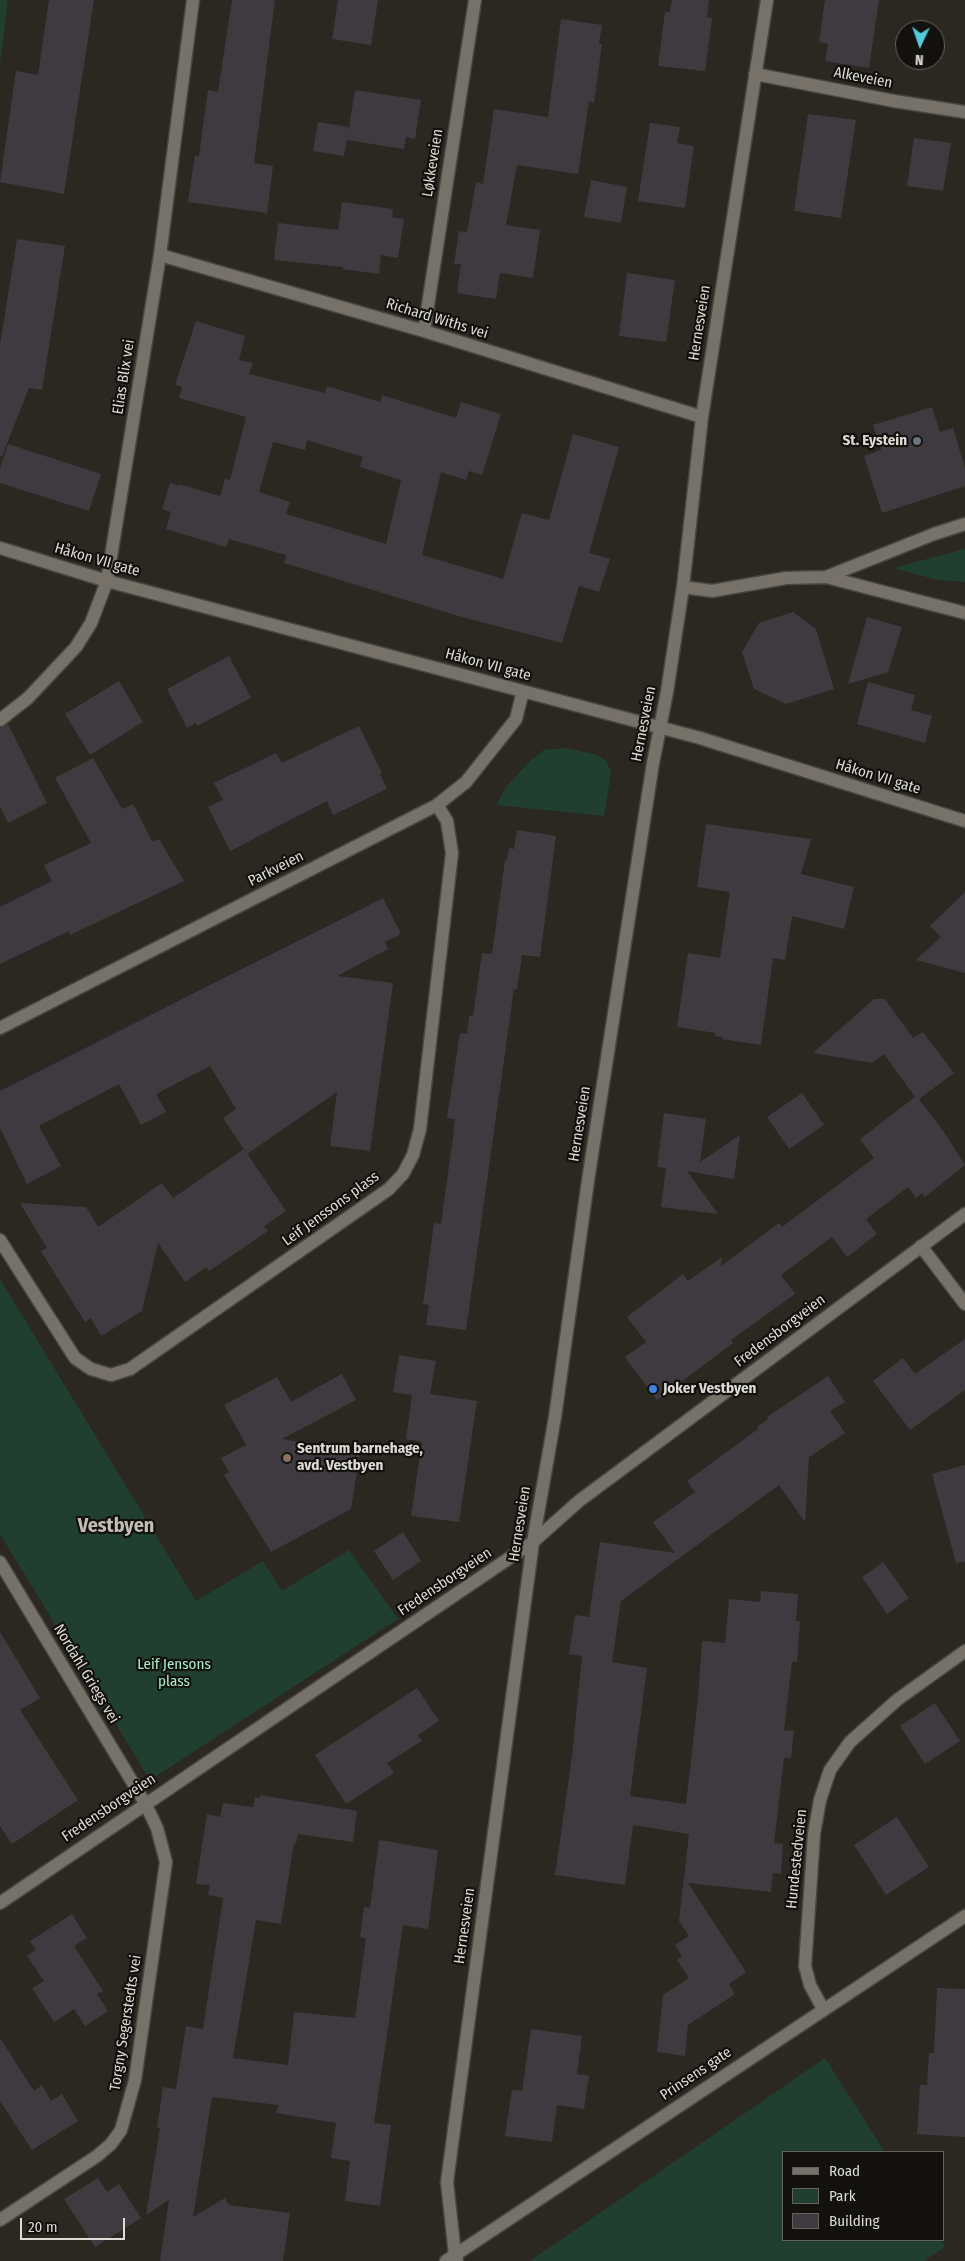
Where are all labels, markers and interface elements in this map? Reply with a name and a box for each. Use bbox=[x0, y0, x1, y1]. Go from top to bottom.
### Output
north arrow bbox=[895, 20, 945, 70]
text: N bbox=[915, 51, 924, 68]
street label: Alkeveien bbox=[832, 64, 894, 92]
street label: Løkkeveien bbox=[419, 128, 447, 198]
street label: Hernesveien bbox=[685, 284, 715, 362]
street label: Richard Withs vei bbox=[384, 295, 490, 343]
street label: Elias Blix vei bbox=[109, 338, 139, 416]
place label: St. Eystein bbox=[843, 432, 907, 450]
marker: St. Eystein bbox=[911, 435, 923, 447]
street label: Håkon VII gate bbox=[52, 539, 142, 581]
street label: Håkon VII gate bbox=[443, 645, 533, 685]
street label: Hernesveien bbox=[628, 685, 660, 763]
street label: Håkon VII gate bbox=[833, 756, 923, 798]
street label: Parkveien bbox=[245, 847, 307, 891]
street label: Hernesveien bbox=[565, 1085, 595, 1163]
street label: Leif Jenssons plass bbox=[279, 1168, 383, 1250]
street label: Fredensborgveien bbox=[731, 1291, 829, 1371]
place label: Joker Vestbyen bbox=[663, 1380, 756, 1398]
marker: Joker Vestbyen bbox=[647, 1383, 659, 1395]
place label: Sentrum barnehage, avd. Vestbyen bbox=[297, 1440, 423, 1475]
marker: Sentrum barnehage, avd. Vestbyen bbox=[281, 1452, 293, 1464]
street label: Hernesveien bbox=[505, 1485, 535, 1563]
district label: Vestbyen bbox=[78, 1514, 154, 1538]
street label: Fredensborgveien bbox=[395, 1544, 495, 1620]
street label: Nordahl Griegs vei bbox=[49, 1621, 123, 1727]
park label: Leif Jensons plass bbox=[137, 1656, 211, 1691]
street label: Fredensborgveien bbox=[59, 1770, 159, 1846]
street label: Hundestedveien bbox=[783, 1808, 811, 1910]
street label: Hernesveien bbox=[451, 1887, 479, 1965]
street label: Torgny Segerstedts vei bbox=[106, 1954, 146, 2092]
street label: Prinsens gate bbox=[657, 2044, 735, 2104]
legend bbox=[782, 2151, 945, 2241]
text: Road bbox=[829, 2162, 860, 2180]
text: Park bbox=[829, 2187, 856, 2205]
scale bar bbox=[22, 2208, 128, 2240]
text: Building bbox=[829, 2212, 880, 2230]
text: 20 m bbox=[28, 2218, 58, 2236]

